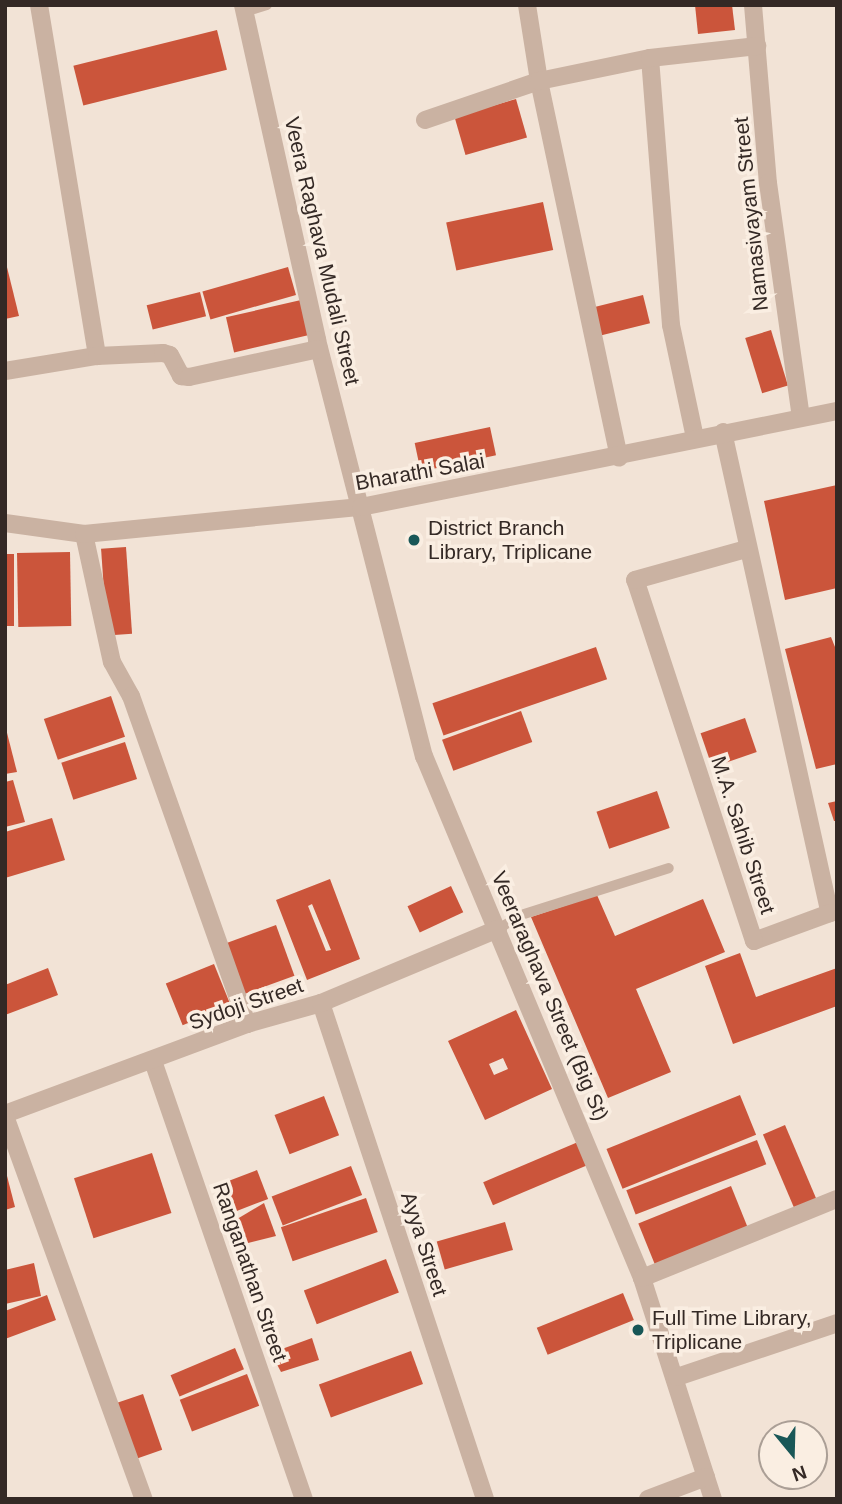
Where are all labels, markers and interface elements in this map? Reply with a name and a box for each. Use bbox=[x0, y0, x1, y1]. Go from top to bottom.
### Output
street label: Veera Raghava Mudali Street bbox=[279, 115, 365, 387]
street label: Namasivayam Street bbox=[728, 116, 774, 312]
street label: Bharathi Salai bbox=[353, 448, 487, 496]
place label: District Branch Library, Triplicane bbox=[428, 515, 593, 565]
marker: District Branch Library, Triplicane bbox=[406, 532, 422, 548]
street label: M.A. Sahib Street bbox=[706, 753, 780, 917]
street label: Veeraraghava Street (Big St) bbox=[486, 868, 614, 1124]
street label: Sydoji Street bbox=[186, 973, 306, 1035]
street label: Ranganathan Street bbox=[207, 1179, 293, 1365]
street label: Ayya Street bbox=[395, 1189, 453, 1299]
place label: Full Time Library, Triplicane bbox=[652, 1305, 812, 1355]
marker: Full Time Library, Triplicane bbox=[630, 1322, 646, 1338]
north arrow bbox=[758, 1420, 828, 1490]
text: N bbox=[789, 1461, 809, 1486]

